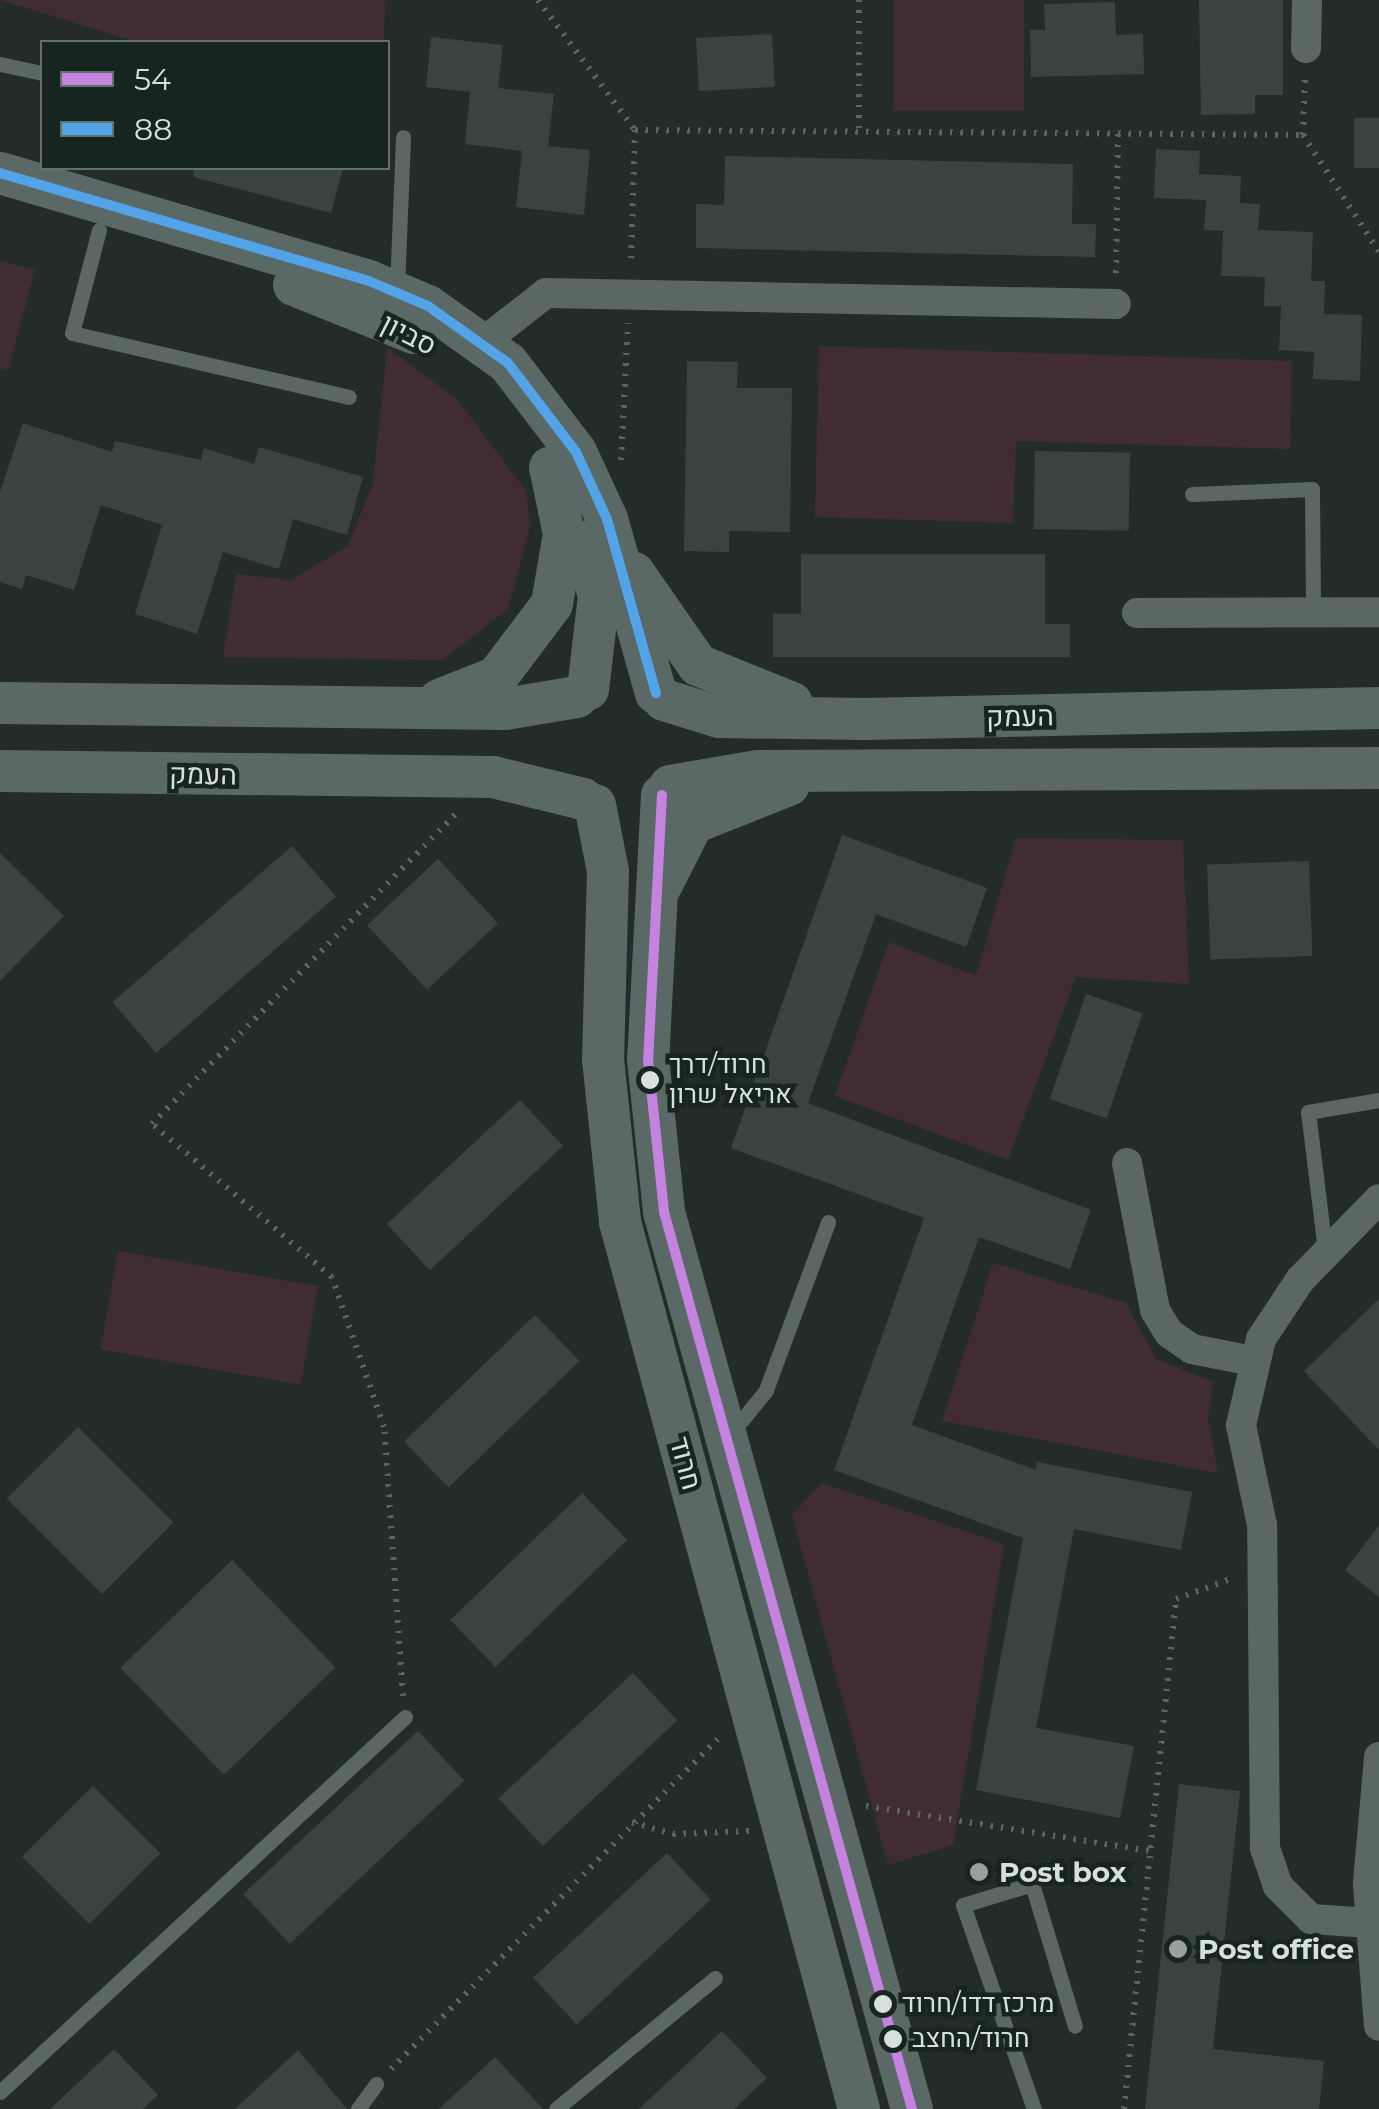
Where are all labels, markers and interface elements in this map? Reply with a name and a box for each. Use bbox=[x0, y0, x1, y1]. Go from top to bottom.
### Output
legend bbox=[40, 40, 390, 170]
text: 54 bbox=[134, 61, 171, 98]
text: 88 bbox=[134, 111, 172, 148]
street label: סביון bbox=[376, 306, 442, 362]
street label: העמק bbox=[986, 699, 1054, 733]
street label: העמק bbox=[169, 757, 237, 791]
place label: חרוד/דרך אריאל שרון bbox=[669, 1049, 792, 1110]
marker: חרוד/דרך אריאל שרון bbox=[640, 1070, 660, 1090]
street label: חרוד bbox=[663, 1433, 709, 1493]
place label: Post box bbox=[999, 1855, 1126, 1889]
marker: Post box bbox=[968, 1861, 990, 1883]
place label: Post office bbox=[1198, 1932, 1354, 1966]
marker: Post office bbox=[1167, 1938, 1189, 1960]
place label: מרכז דדו/חרוד bbox=[902, 1988, 1054, 2020]
marker: מרכז דדו/חרוד bbox=[873, 1994, 893, 2014]
place label: חרוד/החצב bbox=[912, 2023, 1029, 2055]
marker: חרוד/החצב bbox=[883, 2029, 903, 2049]

